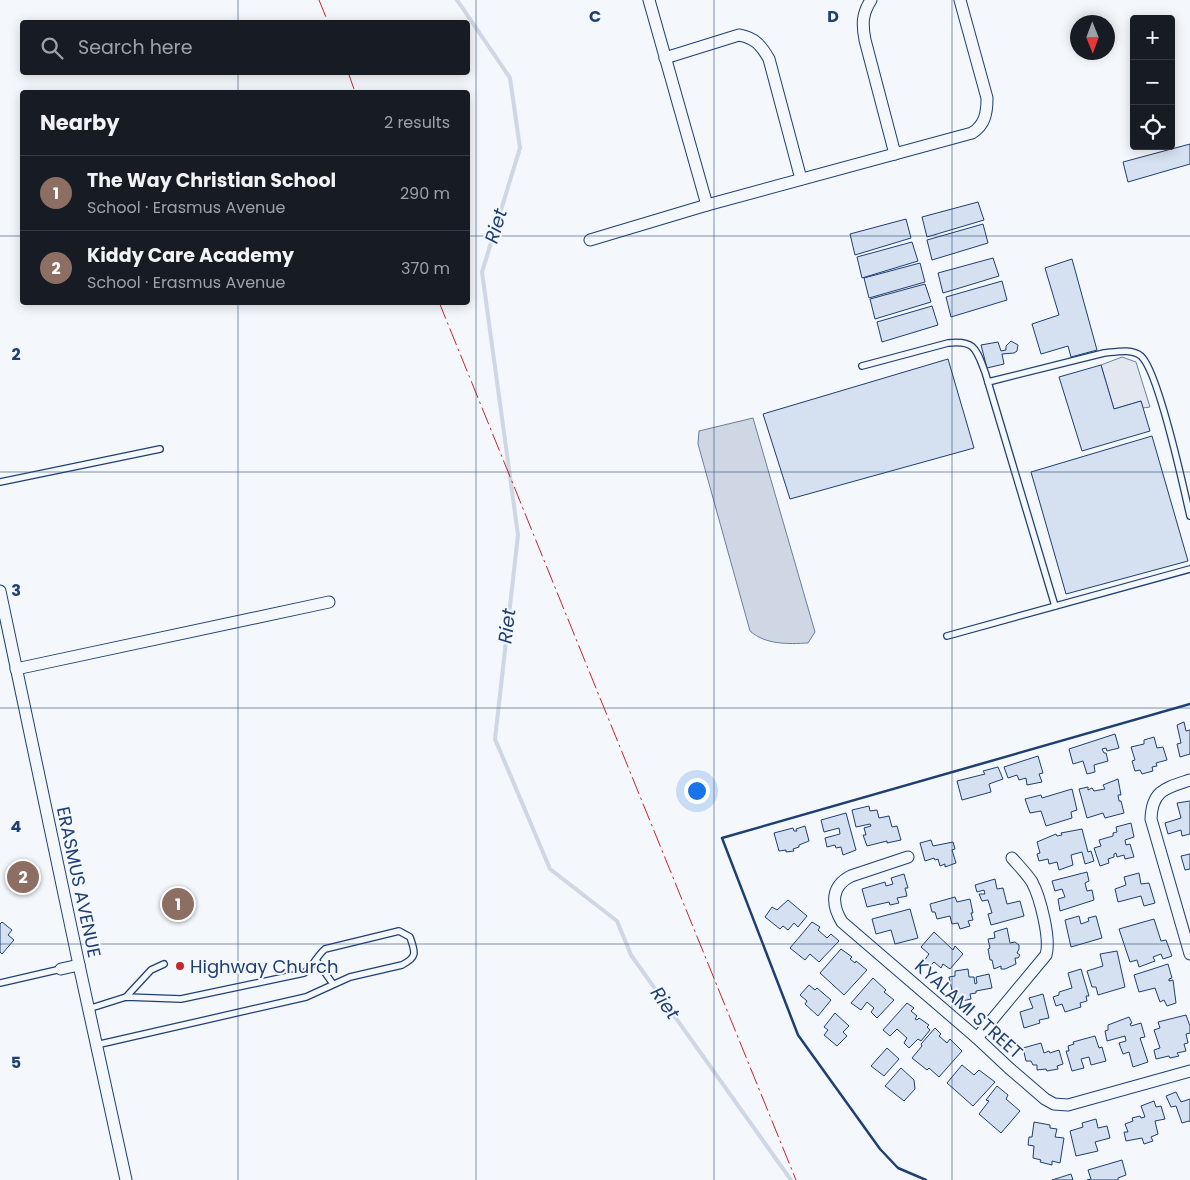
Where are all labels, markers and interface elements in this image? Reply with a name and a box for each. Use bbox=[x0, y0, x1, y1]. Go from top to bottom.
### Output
text: C bbox=[589, 5, 601, 28]
text: D bbox=[827, 5, 839, 28]
north arrow bbox=[1070, 15, 1115, 60]
map controls bbox=[1130, 15, 1175, 150]
button: + bbox=[1130, 15, 1175, 60]
search box bbox=[20, 20, 470, 75]
icon: search bbox=[38, 34, 66, 62]
text: Search here bbox=[78, 34, 192, 61]
button: − bbox=[1130, 60, 1175, 105]
button: locate bbox=[1130, 105, 1175, 150]
text: Nearby bbox=[40, 108, 120, 137]
text: 2 results bbox=[384, 111, 450, 134]
text: The Way Christian School bbox=[87, 167, 336, 194]
text: 1 bbox=[53, 182, 59, 205]
text: 290 m bbox=[400, 182, 450, 205]
text: School · Erasmus Avenue bbox=[87, 196, 285, 219]
water label: Riet bbox=[478, 204, 514, 247]
text: Kiddy Care Academy bbox=[87, 242, 294, 269]
text: 2 bbox=[51, 257, 61, 280]
text: 370 m bbox=[401, 257, 450, 280]
text: School · Erasmus Avenue bbox=[87, 271, 285, 294]
text: 2 bbox=[11, 343, 21, 366]
text: 3 bbox=[11, 579, 21, 602]
water label: Riet bbox=[491, 606, 523, 645]
your location bbox=[684, 778, 710, 804]
street label: ERASMUS AVENUE bbox=[51, 804, 107, 960]
text: 4 bbox=[11, 815, 22, 838]
pin: 2 bbox=[7, 858, 39, 896]
pin: 1 bbox=[162, 885, 194, 923]
place label: Highway Church bbox=[190, 954, 339, 979]
street label: KYALAMI STREET bbox=[910, 954, 1029, 1064]
marker: Highway Church bbox=[174, 960, 186, 972]
water label: Riet bbox=[644, 981, 687, 1026]
text: 5 bbox=[11, 1051, 21, 1074]

